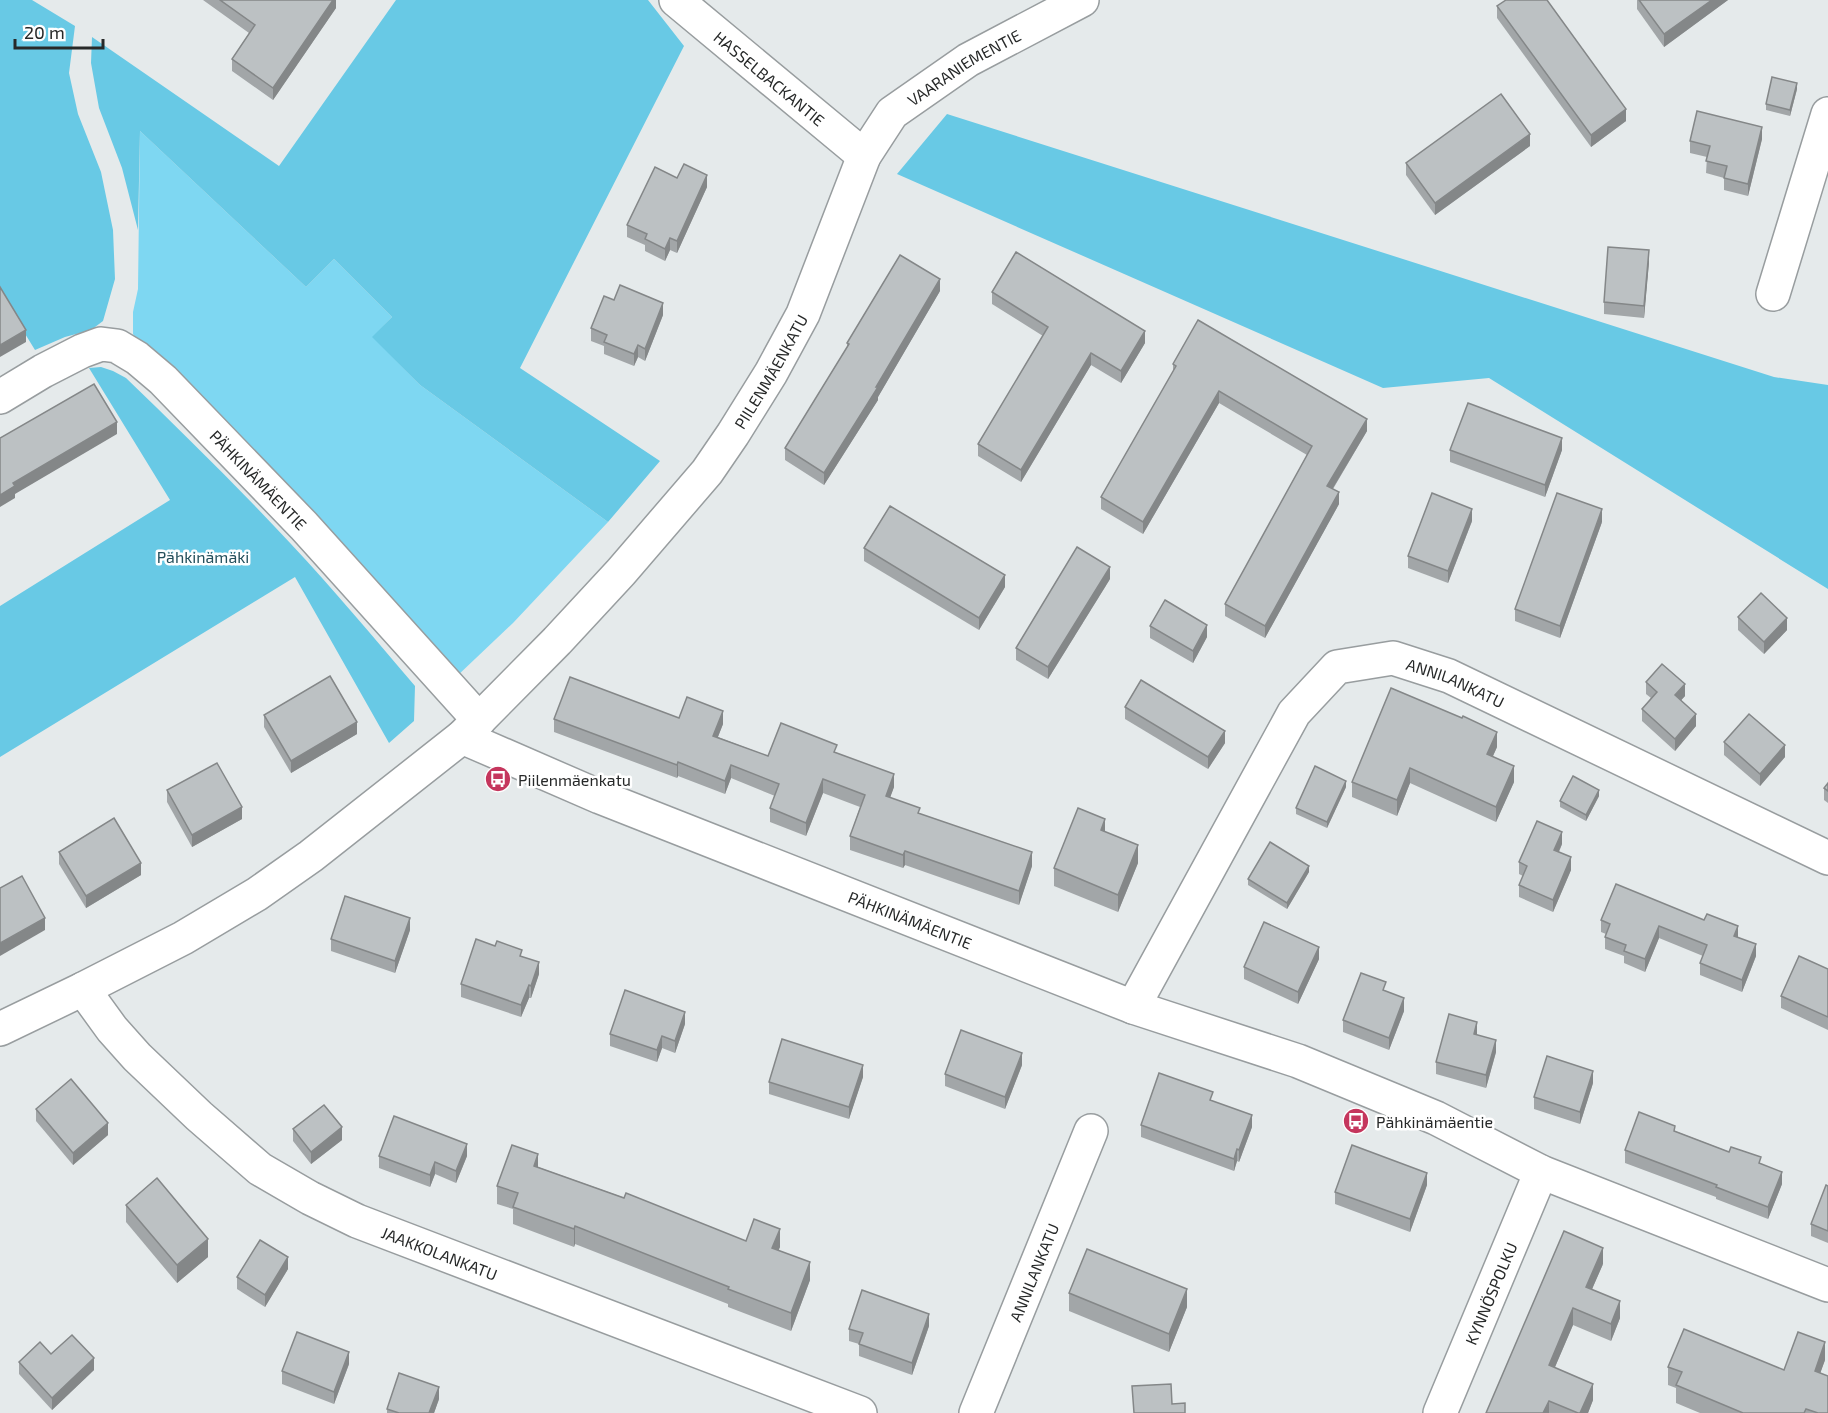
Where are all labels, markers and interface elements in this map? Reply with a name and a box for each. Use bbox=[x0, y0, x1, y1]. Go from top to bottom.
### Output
scale bar bbox=[15, 12, 104, 50]
text: 20 m bbox=[24, 21, 65, 43]
street label: VAARANIEMENTIE bbox=[903, 25, 1024, 109]
street label: HASSELBACKANTIE bbox=[711, 27, 829, 129]
street label: PIILENMÄENKATU bbox=[729, 311, 811, 432]
street label: PÄHKINÄMÄENTIE bbox=[207, 426, 311, 533]
park label: Pähkinämäki bbox=[157, 547, 249, 566]
street label: ANNILANKATU bbox=[1404, 653, 1508, 711]
bus stop icon: Piilenmäenkatu bbox=[483, 764, 513, 794]
place label: Piilenmäenkatu bbox=[518, 770, 631, 789]
street label: PÄHKINÄMÄENTIE bbox=[846, 886, 975, 952]
bus stop icon: Pähkinämäentie bbox=[1341, 1106, 1371, 1136]
place label: Pähkinämäentie bbox=[1376, 1112, 1493, 1131]
street label: ANNILANKATU bbox=[1005, 1220, 1062, 1324]
street label: JAAKKOLANKATU bbox=[379, 1222, 500, 1283]
street label: KYNNÖSPOLKU bbox=[1460, 1239, 1520, 1347]

